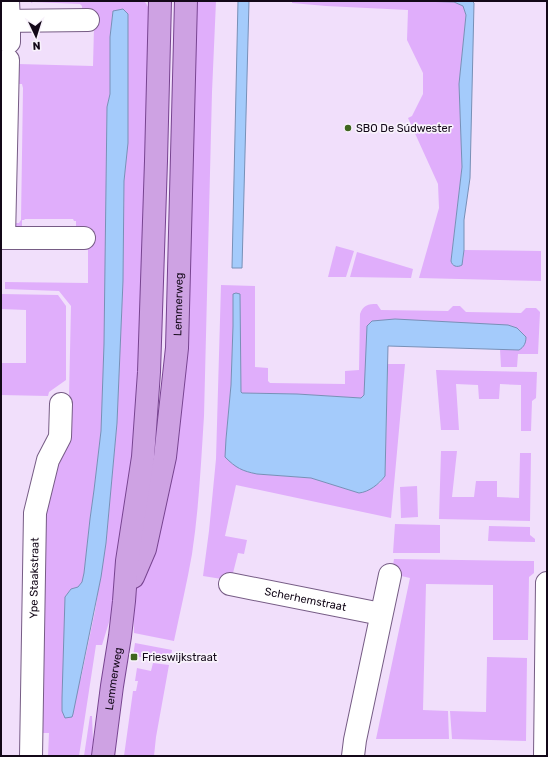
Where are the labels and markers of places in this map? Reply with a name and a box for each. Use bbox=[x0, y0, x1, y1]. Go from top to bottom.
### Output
place label: SBO De Súdwester bbox=[356, 122, 453, 135]
marker: SBO De Súdwester bbox=[343, 123, 353, 133]
place label: Frieswijkstraat bbox=[142, 651, 218, 664]
marker: Frieswijkstraat bbox=[129, 652, 139, 662]

